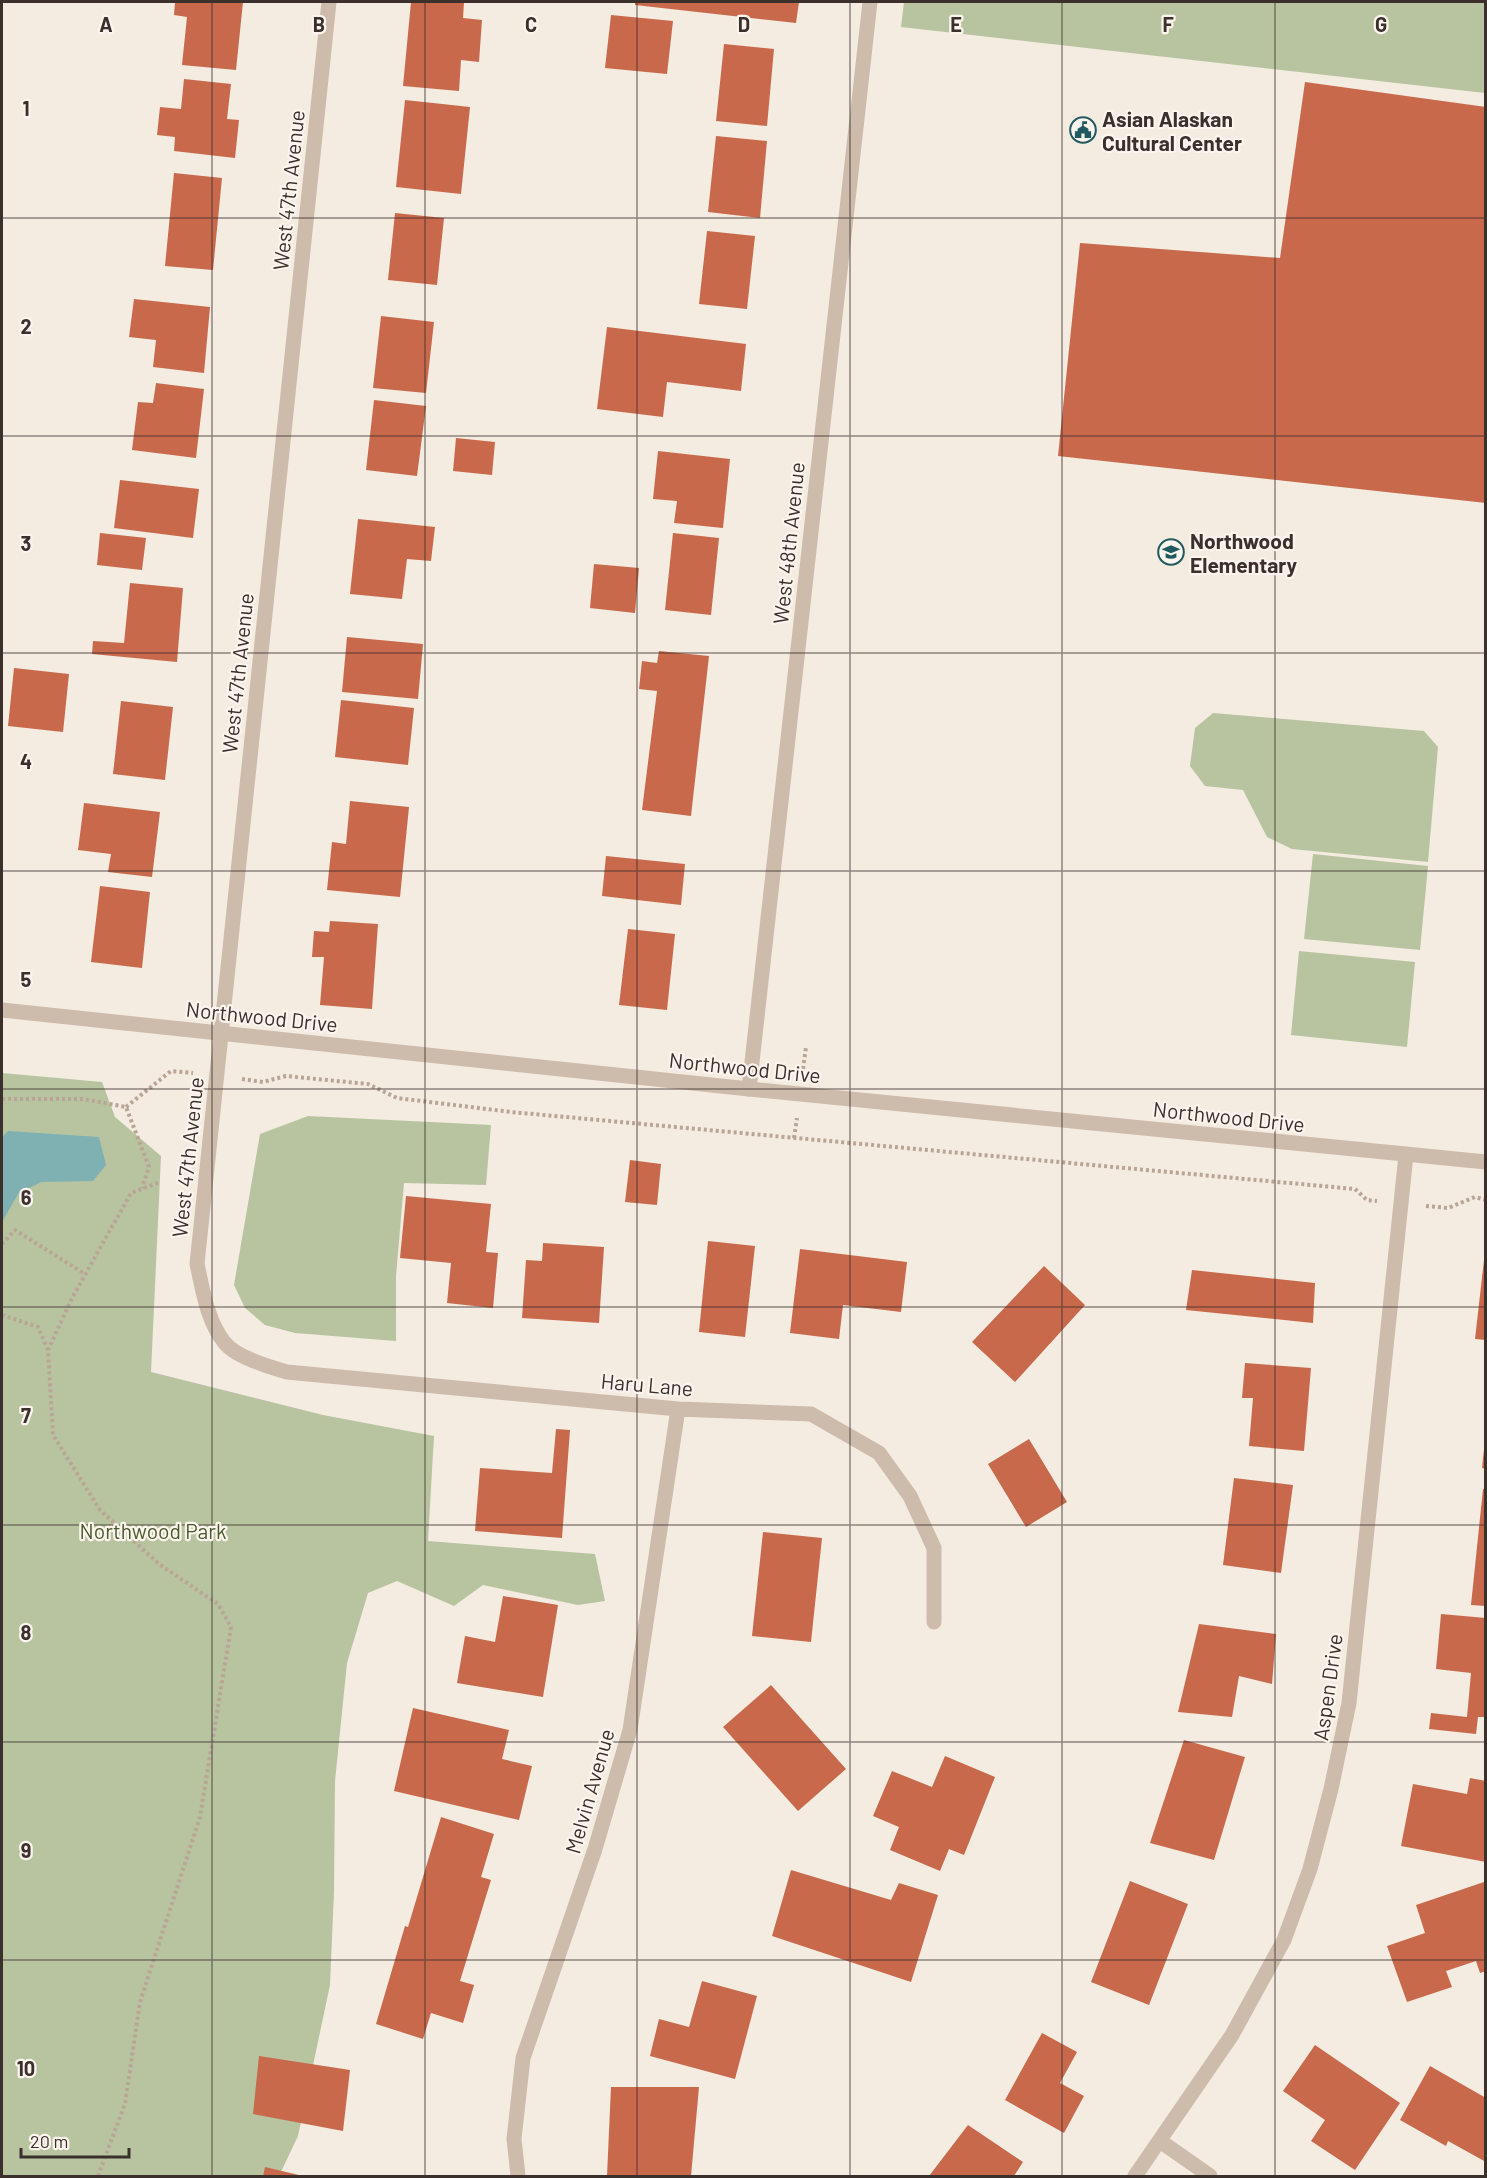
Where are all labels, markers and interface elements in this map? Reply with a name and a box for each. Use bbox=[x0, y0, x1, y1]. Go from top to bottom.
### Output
text: A bbox=[99, 12, 113, 36]
text: B bbox=[313, 12, 325, 36]
text: C bbox=[525, 12, 537, 36]
text: D bbox=[738, 12, 750, 36]
text: E bbox=[950, 12, 962, 36]
text: F bbox=[1162, 12, 1174, 36]
text: G bbox=[1375, 12, 1387, 36]
text: 1 bbox=[22, 96, 30, 120]
place label: Asian Alaskan Cultural Center bbox=[1102, 106, 1242, 155]
street label: West 47th Avenue bbox=[267, 109, 309, 271]
public building icon: Asian Alaskan Cultural Center bbox=[1068, 115, 1098, 145]
text: 2 bbox=[20, 314, 32, 338]
street label: West 48th Avenue bbox=[767, 461, 809, 625]
place label: Northwood Elementary bbox=[1190, 528, 1298, 577]
text: 3 bbox=[21, 531, 31, 555]
school or university icon: Northwood Elementary bbox=[1156, 537, 1186, 567]
street label: West 47th Avenue bbox=[216, 592, 258, 754]
text: 4 bbox=[20, 749, 32, 773]
text: 5 bbox=[21, 967, 32, 991]
street label: Northwood Drive bbox=[185, 996, 339, 1036]
street label: Northwood Drive bbox=[668, 1047, 822, 1087]
street label: West 47th Avenue bbox=[166, 1076, 208, 1238]
street label: Northwood Drive bbox=[1152, 1096, 1306, 1136]
text: 6 bbox=[21, 1185, 32, 1209]
street label: Haru Lane bbox=[600, 1368, 694, 1400]
text: 7 bbox=[21, 1403, 31, 1427]
park label: Northwood Park bbox=[80, 1518, 226, 1543]
text: 8 bbox=[21, 1620, 32, 1644]
street label: Aspen Drive bbox=[1307, 1632, 1347, 1742]
street label: Melvin Avenue bbox=[559, 1726, 619, 1856]
text: 9 bbox=[21, 1838, 31, 1862]
text: 10 bbox=[17, 2056, 35, 2080]
scale bar bbox=[21, 2121, 129, 2159]
text: 20 m bbox=[30, 2130, 68, 2152]

